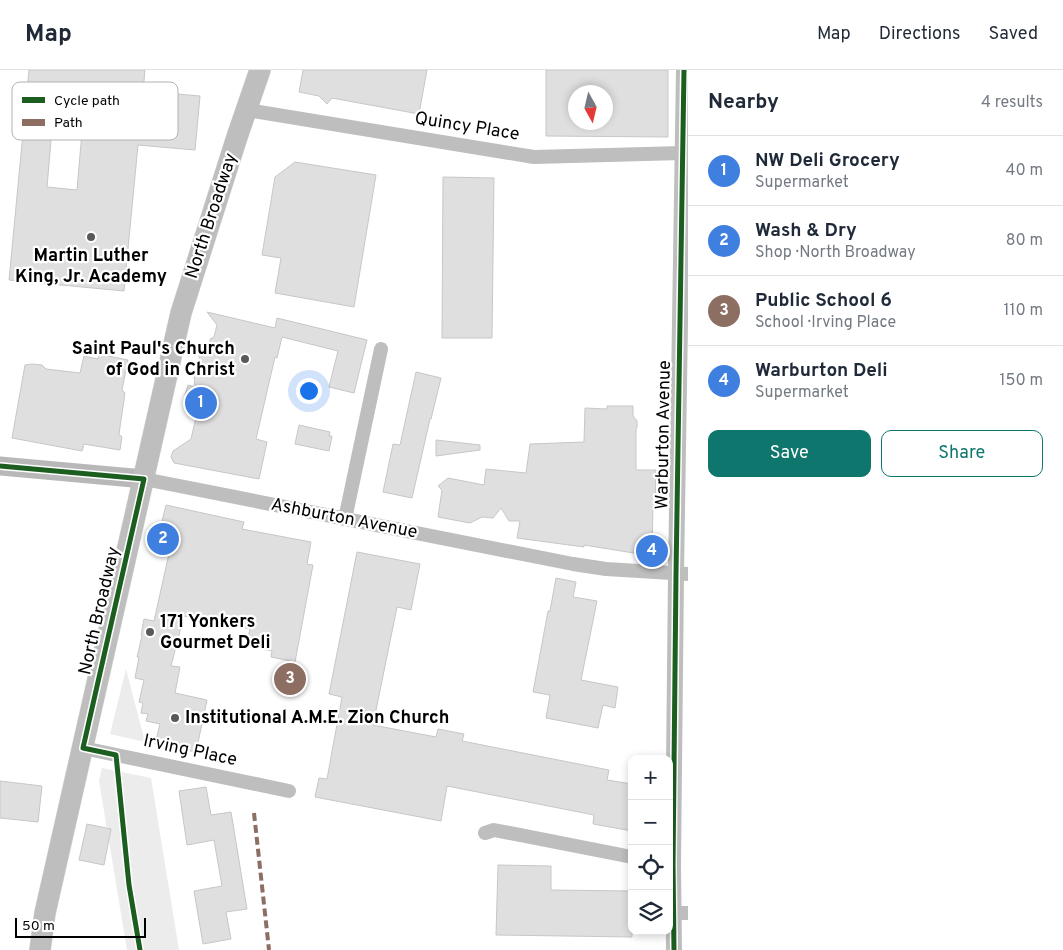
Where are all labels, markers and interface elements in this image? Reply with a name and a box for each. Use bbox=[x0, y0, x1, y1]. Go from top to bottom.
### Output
text: Map bbox=[25, 20, 72, 50]
text: Map bbox=[817, 23, 851, 46]
text: Directions bbox=[879, 23, 961, 46]
text: Saved bbox=[989, 23, 1038, 46]
legend bbox=[12, 82, 178, 140]
north arrow bbox=[568, 85, 613, 130]
text: Nearby bbox=[708, 89, 779, 116]
text: Cycle path bbox=[54, 93, 120, 110]
text: 4 results bbox=[981, 93, 1043, 113]
street label: Quincy Place bbox=[413, 107, 521, 147]
text: Path bbox=[54, 115, 83, 132]
text: NW Deli Grocery bbox=[755, 149, 900, 173]
street label: North Broadway bbox=[181, 150, 243, 282]
text: 1 bbox=[721, 161, 727, 181]
text: 40 m bbox=[1005, 161, 1043, 181]
text: Supermarket bbox=[755, 173, 849, 193]
text: Wash & Dry bbox=[755, 219, 857, 243]
marker: Martin Luther King, Jr. Academy bbox=[85, 231, 97, 243]
text: 2 bbox=[719, 231, 729, 251]
text: 80 m bbox=[1006, 231, 1043, 251]
text: Shop · North Broadway bbox=[755, 243, 916, 263]
place label: Martin Luther King, Jr. Academy bbox=[15, 245, 167, 289]
text: Public School 6 bbox=[755, 289, 892, 313]
text: 3 bbox=[719, 301, 729, 321]
text: 110 m bbox=[1003, 301, 1043, 321]
text: School · Irving Place bbox=[755, 313, 896, 333]
place label: Saint Paul's Church of God in Christ bbox=[72, 338, 235, 382]
marker: Saint Paul's Church of God in Christ bbox=[239, 353, 251, 365]
text: Warburton Deli bbox=[755, 359, 888, 383]
street label: Warburton Avenue bbox=[651, 360, 677, 510]
text: 4 bbox=[719, 371, 729, 391]
text: 150 m bbox=[1000, 371, 1043, 391]
your location bbox=[296, 378, 322, 404]
text: Supermarket bbox=[755, 383, 849, 403]
pin: 1 bbox=[185, 384, 217, 422]
button: Save bbox=[708, 430, 871, 477]
button: Share bbox=[881, 430, 1043, 477]
street label: Ashburton Avenue bbox=[269, 494, 419, 544]
pin: 2 bbox=[147, 520, 179, 558]
pin: 4 bbox=[636, 532, 668, 570]
street label: North Broadway bbox=[74, 545, 126, 677]
place label: 171 Yonkers Gourmet Deli bbox=[160, 611, 271, 655]
marker: 171 Yonkers Gourmet Deli bbox=[144, 626, 156, 638]
pin: 3 bbox=[274, 660, 306, 698]
place label: Institutional A.M.E. Zion Church bbox=[185, 707, 449, 730]
marker: Institutional A.M.E. Zion Church bbox=[169, 712, 181, 724]
street label: Irving Place bbox=[141, 730, 239, 772]
map controls bbox=[628, 755, 673, 935]
button: + bbox=[628, 755, 673, 800]
button: − bbox=[628, 800, 673, 845]
button: locate bbox=[628, 845, 673, 890]
button: layers bbox=[628, 890, 673, 935]
scale bar bbox=[15, 915, 146, 938]
text: 50 m bbox=[22, 918, 55, 935]

